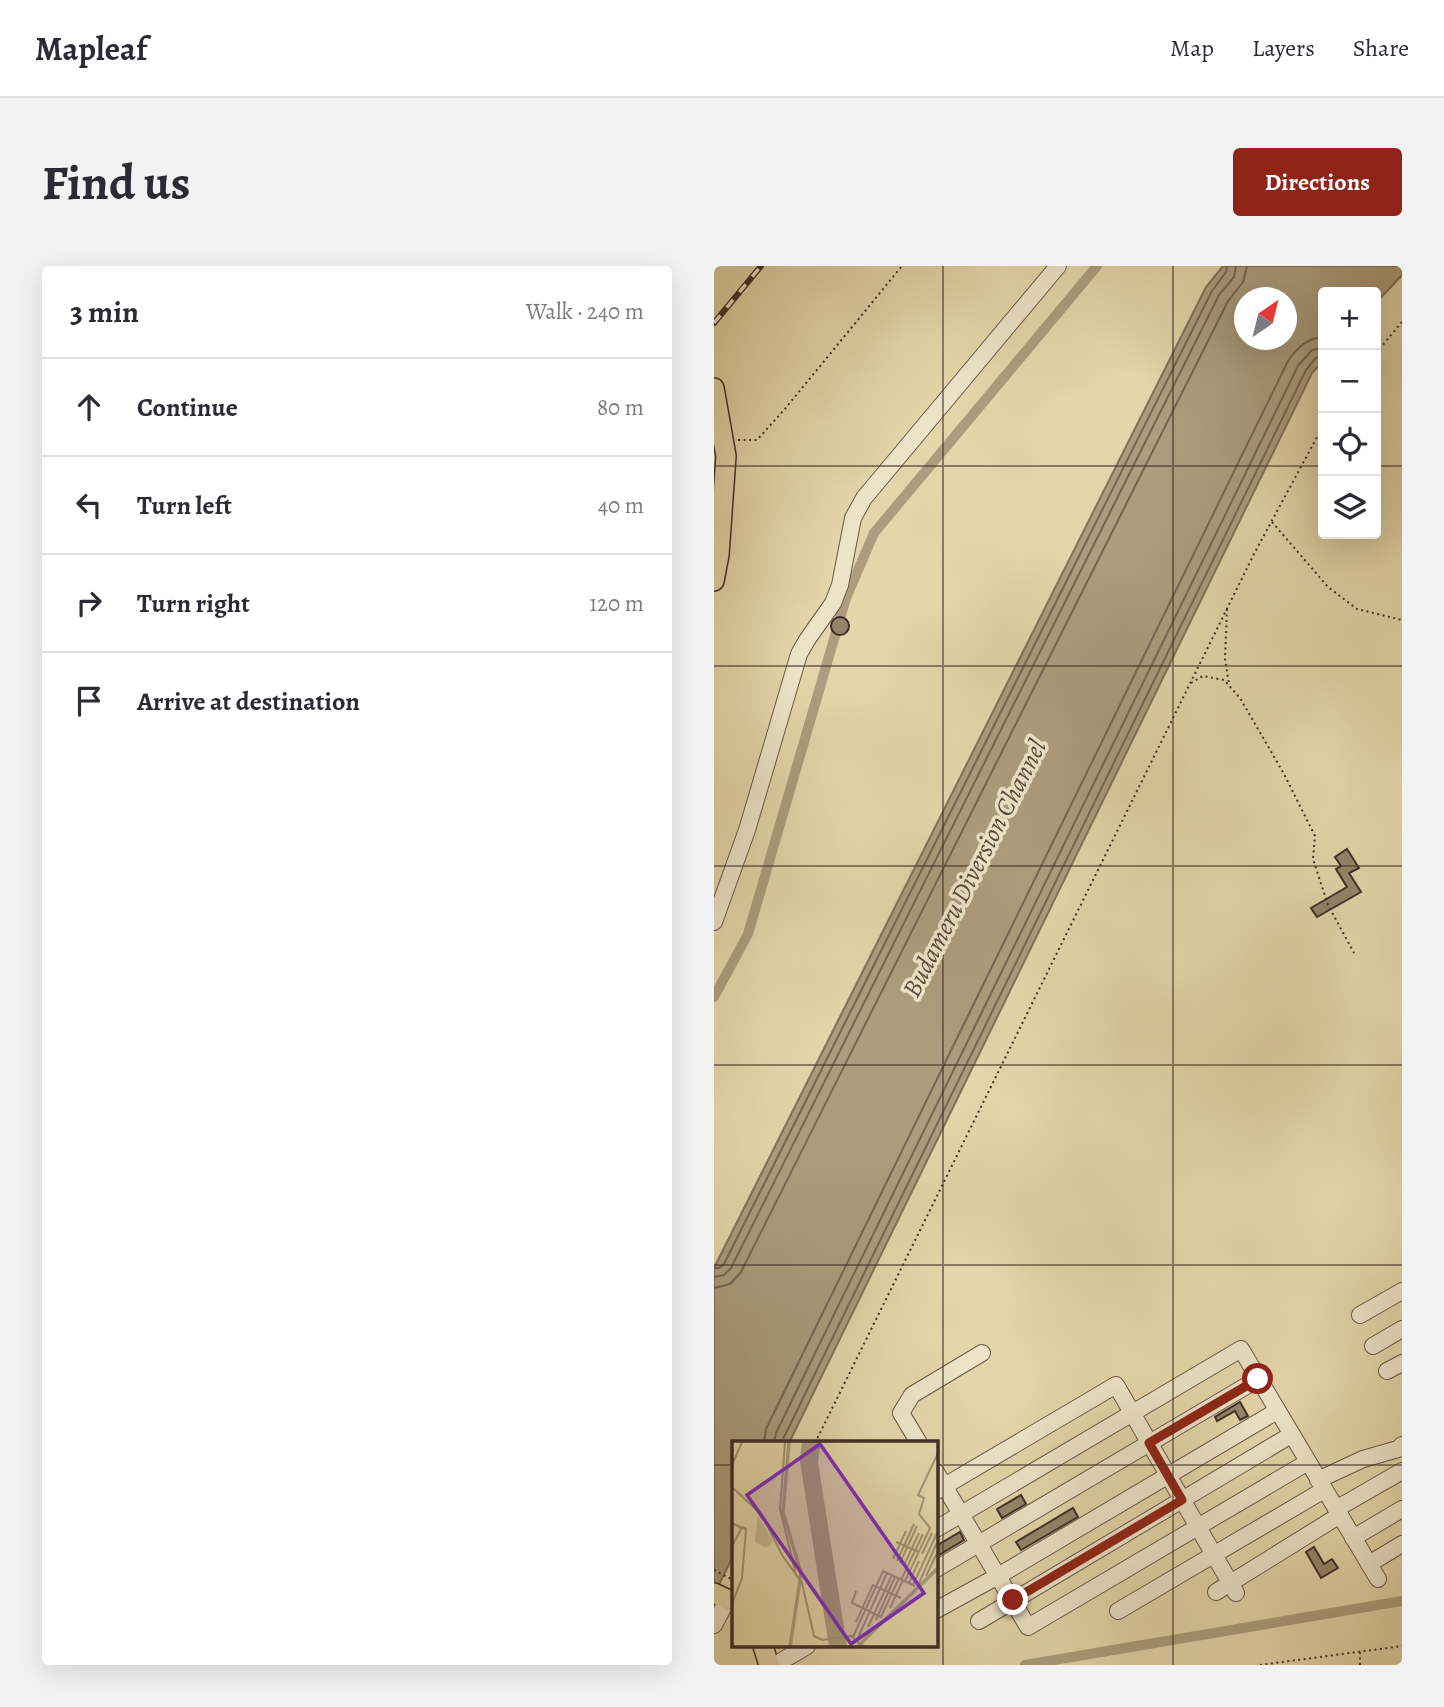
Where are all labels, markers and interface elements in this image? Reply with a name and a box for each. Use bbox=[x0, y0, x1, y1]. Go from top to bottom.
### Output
text: Mapleaf bbox=[35, 26, 147, 71]
text: Map bbox=[1170, 32, 1214, 64]
text: Layers bbox=[1252, 32, 1315, 64]
text: Share bbox=[1353, 32, 1409, 64]
button: Directions bbox=[1233, 148, 1402, 216]
text: Find us bbox=[42, 149, 190, 216]
north arrow bbox=[1234, 287, 1297, 350]
map controls bbox=[1318, 287, 1381, 539]
button: + bbox=[1318, 287, 1381, 350]
text: 3 min bbox=[70, 292, 139, 332]
text: Walk · 240 m bbox=[526, 296, 644, 327]
button: − bbox=[1318, 350, 1381, 413]
icon: ahead bbox=[70, 388, 108, 426]
text: Continue bbox=[137, 390, 238, 425]
text: 80 m bbox=[597, 392, 644, 423]
button: locate bbox=[1318, 413, 1381, 476]
button: layers bbox=[1318, 476, 1381, 539]
icon: left bbox=[70, 486, 108, 524]
text: Turn left bbox=[137, 488, 232, 523]
text: 40 m bbox=[598, 490, 644, 521]
icon: right bbox=[70, 584, 108, 622]
text: Turn right bbox=[137, 586, 250, 621]
text: 120 m bbox=[589, 588, 644, 619]
icon: arrive bbox=[70, 682, 108, 720]
text: Arrive at destination bbox=[137, 684, 360, 719]
water label: Budameru Diversion Channel bbox=[894, 733, 1055, 1003]
route start bbox=[1242, 1363, 1273, 1394]
inset map bbox=[732, 1441, 938, 1648]
route end bbox=[997, 1584, 1028, 1615]

